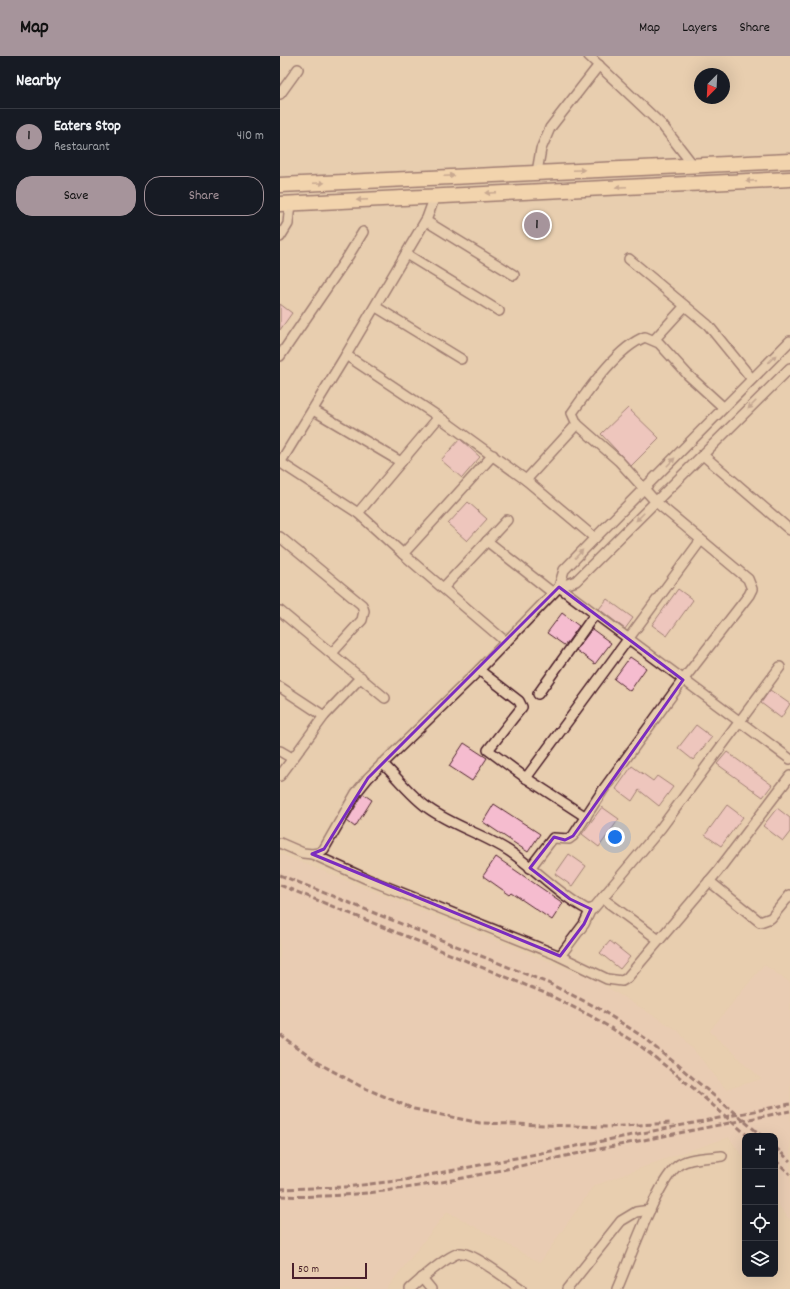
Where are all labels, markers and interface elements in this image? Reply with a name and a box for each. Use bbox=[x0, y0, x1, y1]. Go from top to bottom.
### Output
text: Map bbox=[20, 15, 49, 42]
text: Map bbox=[639, 18, 660, 38]
text: Layers bbox=[682, 18, 717, 38]
text: Share bbox=[739, 18, 770, 38]
north arrow bbox=[694, 68, 730, 104]
text: Nearby bbox=[16, 70, 60, 94]
text: Eaters Stop bbox=[54, 116, 121, 138]
text: 1 bbox=[28, 127, 30, 146]
text: 410 m bbox=[237, 127, 264, 146]
text: Restaurant bbox=[54, 138, 110, 157]
one-way arrow bbox=[573, 167, 586, 173]
one-way arrow bbox=[443, 173, 455, 180]
button: Save bbox=[16, 176, 136, 216]
button: Share bbox=[144, 176, 264, 216]
one-way arrow bbox=[745, 177, 757, 184]
one-way arrow bbox=[313, 180, 326, 186]
one-way arrow bbox=[614, 184, 627, 190]
one-way arrow bbox=[485, 190, 497, 197]
one-way arrow bbox=[355, 196, 368, 203]
pin: 1 bbox=[524, 210, 550, 240]
one-way arrow bbox=[767, 354, 777, 364]
one-way arrow bbox=[747, 400, 757, 410]
one-way arrow bbox=[666, 457, 676, 467]
one-way arrow bbox=[635, 512, 645, 522]
one-way arrow bbox=[575, 549, 584, 559]
your location bbox=[605, 827, 625, 847]
map controls bbox=[742, 1133, 778, 1277]
button: + bbox=[742, 1133, 778, 1169]
button: − bbox=[742, 1169, 778, 1205]
button: locate bbox=[742, 1205, 778, 1241]
button: layers bbox=[742, 1241, 778, 1277]
scale bar bbox=[292, 1261, 367, 1280]
text: 50 m bbox=[298, 1262, 319, 1278]

